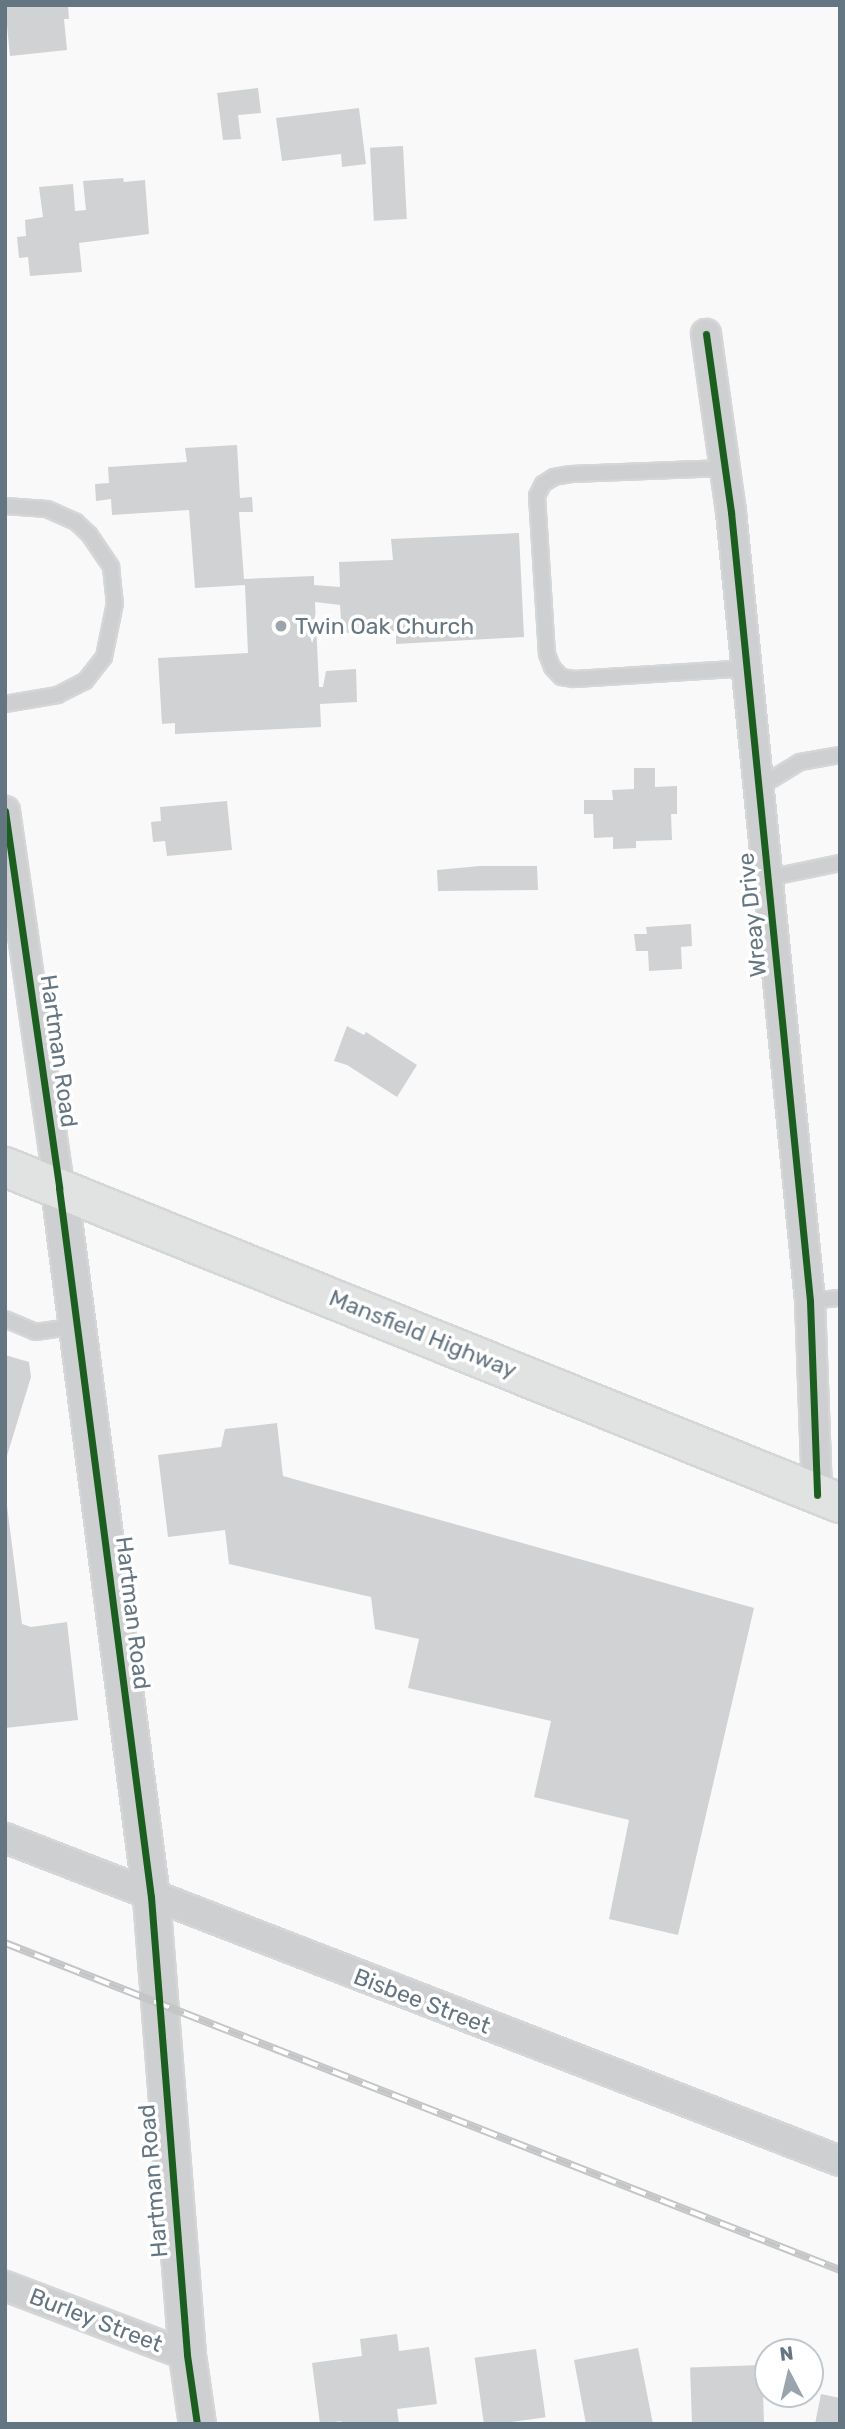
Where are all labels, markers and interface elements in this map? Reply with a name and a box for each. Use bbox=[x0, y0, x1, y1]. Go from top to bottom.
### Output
place label: Twin Oak Church bbox=[295, 612, 474, 640]
marker: Twin Oak Church bbox=[273, 618, 289, 634]
street label: Wreay Drive bbox=[732, 851, 772, 979]
street label: Hartman Road bbox=[35, 973, 83, 1129]
street label: Mansfield Highway bbox=[325, 1284, 521, 1384]
street label: Hartman Road bbox=[110, 1535, 156, 1691]
street label: Bisbee Street bbox=[350, 1962, 494, 2040]
street label: Hartman Road bbox=[133, 2103, 173, 2259]
street label: Burley Street bbox=[25, 2282, 167, 2358]
north arrow bbox=[754, 2338, 824, 2408]
text: N bbox=[778, 2341, 795, 2366]

